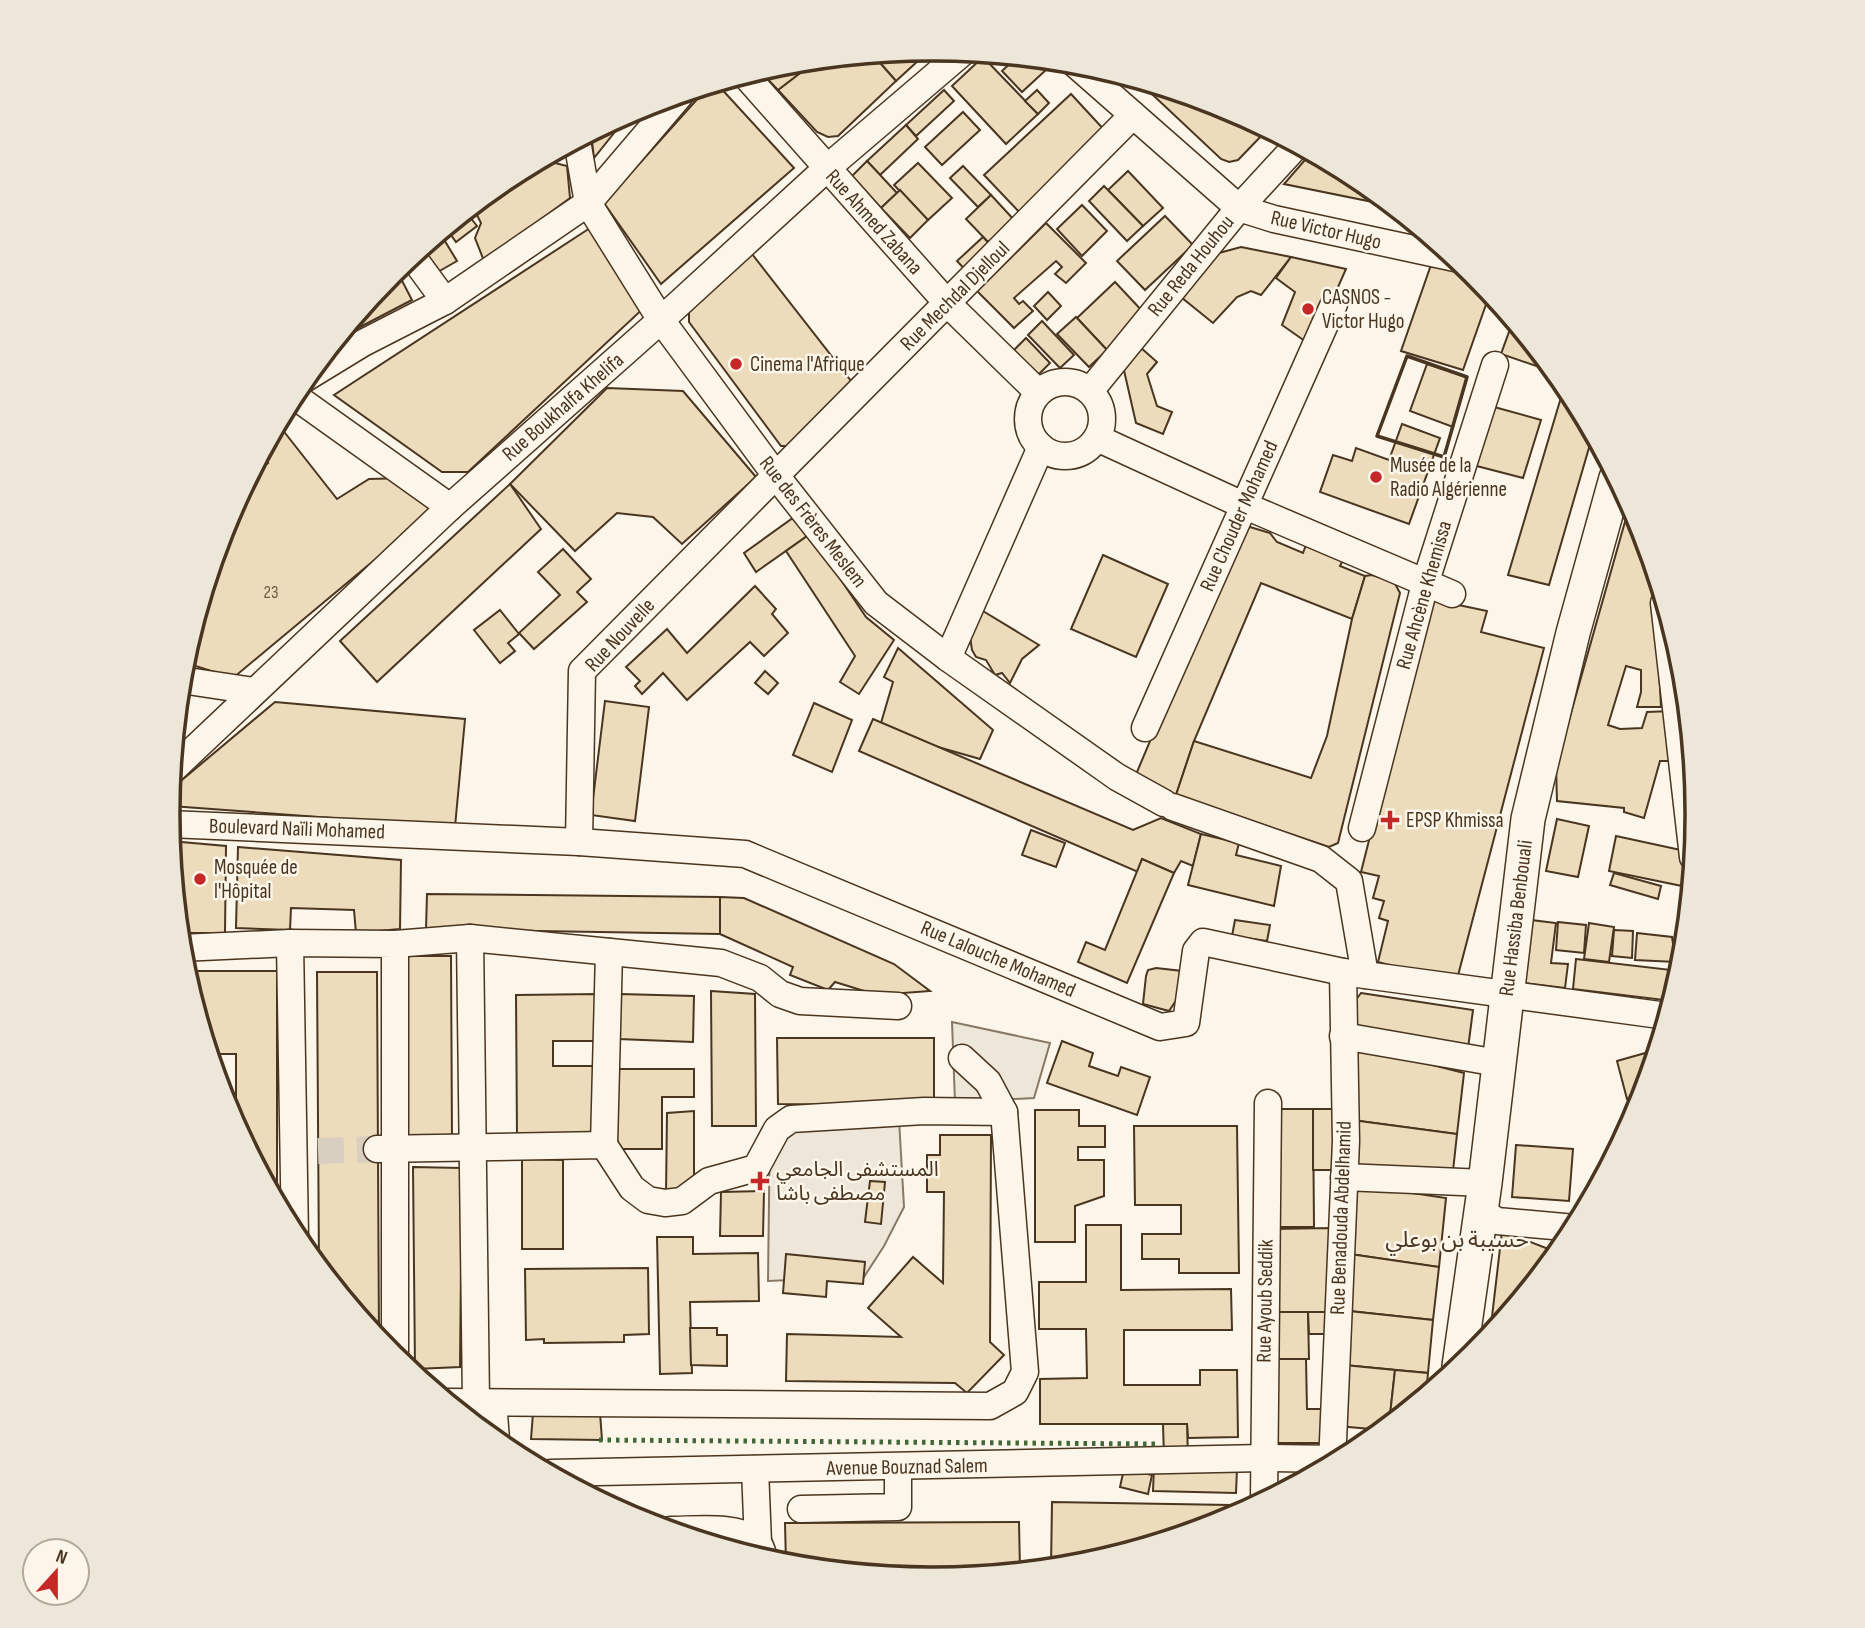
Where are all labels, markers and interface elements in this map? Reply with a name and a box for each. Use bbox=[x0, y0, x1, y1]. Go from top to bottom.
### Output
street label: Rue Ahmed Zabana bbox=[820, 164, 928, 280]
street label: Rue Victor Hugo bbox=[1268, 205, 1384, 255]
street label: Rue Reda Houhou bbox=[1143, 210, 1239, 322]
street label: Rue Mechdal Djelloul bbox=[895, 236, 1015, 356]
place label: CASNOS - Victor Hugo bbox=[1322, 285, 1404, 334]
marker: CASNOS - Victor Hugo bbox=[1300, 301, 1316, 317]
street label: Rue Boukhalfa Khelifa bbox=[497, 348, 629, 466]
place label: Cinema l'Afrique bbox=[750, 352, 865, 377]
marker: Cinema l'Afrique bbox=[728, 356, 744, 372]
street label: Rue Chouder Mohamed bbox=[1195, 437, 1283, 595]
street label: Rue des Frères Meslem bbox=[754, 451, 872, 593]
place label: Musée de la Radio Algérienne bbox=[1390, 453, 1507, 502]
marker: Musée de la Radio Algérienne bbox=[1368, 469, 1384, 485]
street label: Rue Ahcène Khemissa bbox=[1391, 518, 1457, 672]
house number: 23 bbox=[264, 582, 279, 603]
street label: Rue Nouvelle bbox=[580, 593, 660, 677]
place label: EPSP Khmissa bbox=[1406, 808, 1504, 833]
marker: EPSP Khmissa bbox=[1380, 810, 1400, 830]
street label: Boulevard Naïli Mohamed bbox=[209, 813, 385, 845]
street label: Rue Hassiba Benbouali bbox=[1494, 838, 1538, 998]
place label: Mosquée de l'Hôpital bbox=[214, 855, 298, 904]
marker: Mosquée de l'Hôpital bbox=[192, 871, 208, 887]
street label: Rue Lalouche Mohamed bbox=[917, 915, 1079, 1003]
street label: Rue Benadouda Abdelhamid bbox=[1325, 1121, 1357, 1315]
place label: المستشفى الجامعي مصطفى باشا bbox=[776, 1157, 939, 1206]
marker: المستشفى الجامعي مصطفى باشا bbox=[750, 1171, 770, 1191]
district label: حسيبة بن بوعلي bbox=[1385, 1226, 1529, 1256]
street label: Rue Ayoub Seddik bbox=[1251, 1239, 1279, 1363]
street label: Avenue Bouznad Salem bbox=[825, 1453, 988, 1481]
north arrow bbox=[21, 1537, 91, 1607]
text: N bbox=[53, 1545, 70, 1570]

